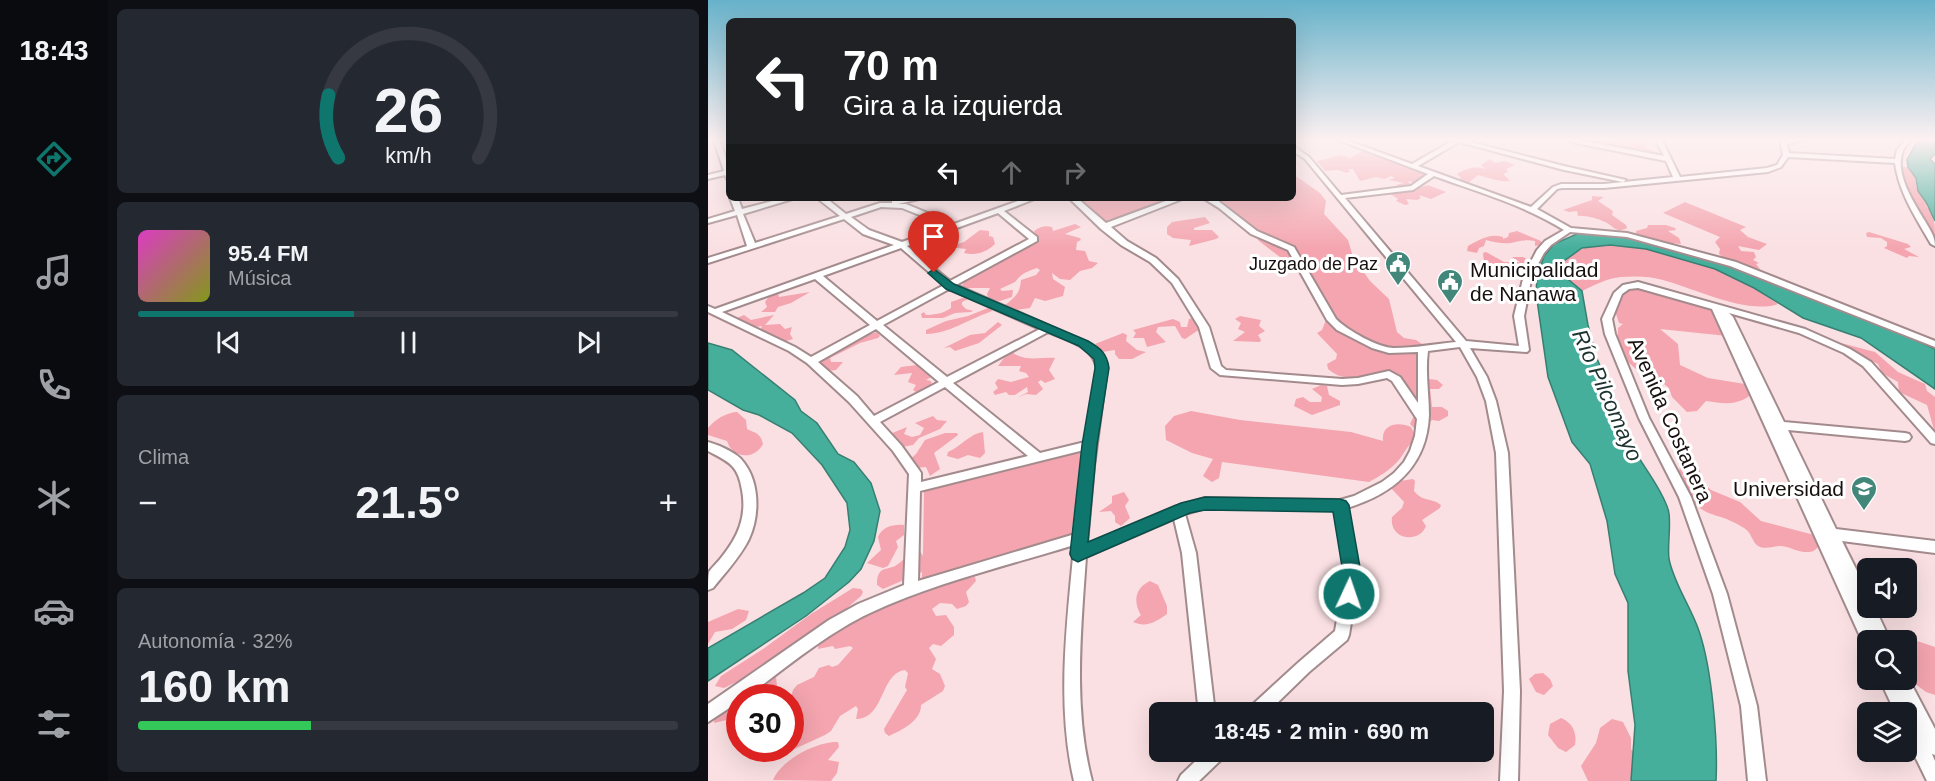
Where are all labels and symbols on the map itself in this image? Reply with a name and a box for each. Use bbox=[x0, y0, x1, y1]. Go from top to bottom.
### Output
pin bbox=[908, 211, 959, 273]
public building icon: Juzgado de Paz bbox=[1383, 249, 1413, 287]
place label: Juzgado de Paz bbox=[1249, 254, 1378, 274]
place label: Municipalidad de Nanawa bbox=[1470, 258, 1598, 305]
public building icon: Municipalidad de Nanawa bbox=[1435, 267, 1465, 305]
water label: Río Pilcomayo bbox=[1567, 325, 1648, 465]
street label: Avenida Costanera bbox=[1624, 334, 1717, 506]
school or university icon: Universidad bbox=[1849, 474, 1879, 512]
place label: Universidad bbox=[1733, 477, 1844, 500]
position arrow bbox=[1317, 562, 1381, 626]
speed limit sign: 30 bbox=[726, 684, 804, 762]

